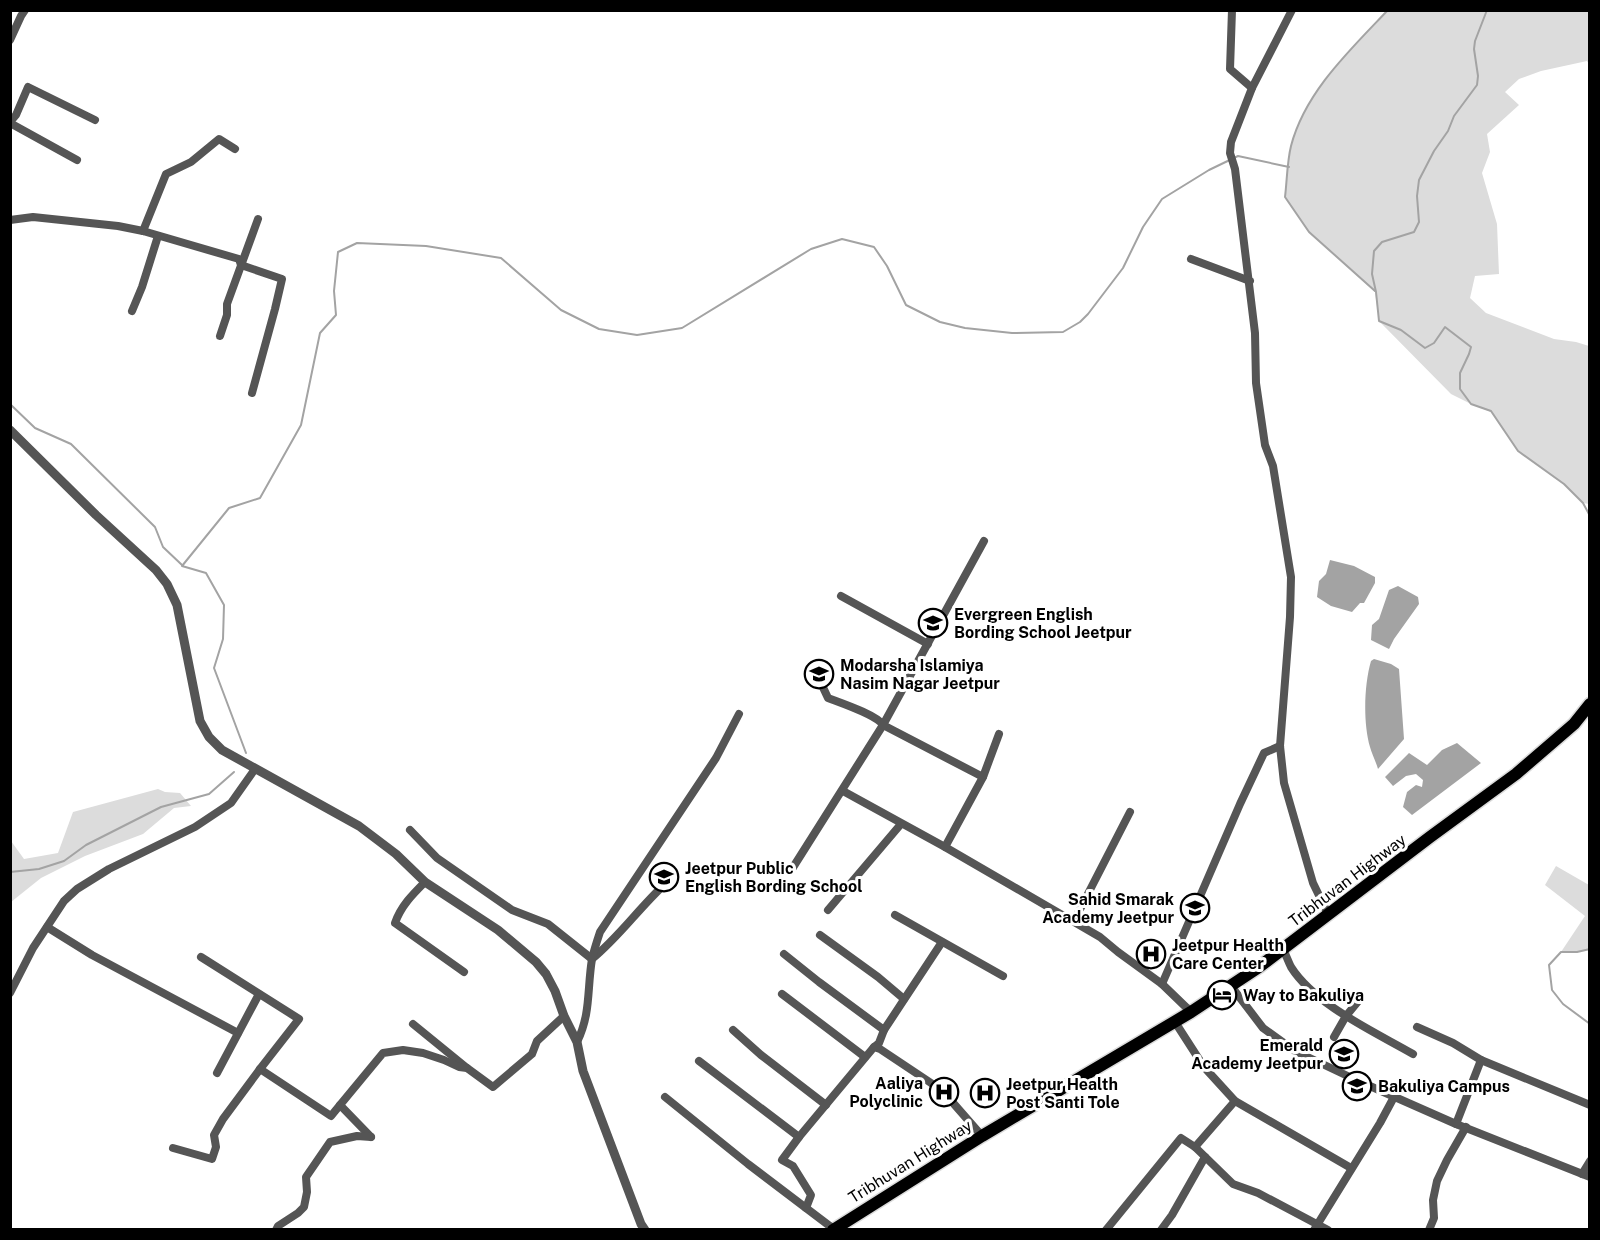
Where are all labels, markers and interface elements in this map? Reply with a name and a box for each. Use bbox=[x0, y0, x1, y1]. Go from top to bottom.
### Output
place label: Evergreen English Bording School Jeetpur bbox=[954, 605, 1132, 642]
school or university icon: Evergreen English Bording School Jeetpur bbox=[917, 607, 949, 639]
place label: Modarsha Islamiya Nasim Nagar Jeetpur bbox=[840, 656, 1000, 693]
school or university icon: Modarsha Islamiya Nasim Nagar Jeetpur bbox=[803, 658, 835, 690]
street label: Tribhuvan Highway bbox=[1285, 830, 1410, 931]
place label: Jeetpur Public English Bording School bbox=[685, 859, 863, 896]
school or university icon: Jeetpur Public English Bording School bbox=[648, 861, 680, 893]
place label: Sahid Smarak Academy Jeetpur bbox=[1042, 890, 1174, 927]
school or university icon: Sahid Smarak Academy Jeetpur bbox=[1179, 892, 1211, 924]
place label: Jeetpur Health Care Center bbox=[1172, 936, 1284, 973]
hospital icon: Jeetpur Health Care Center bbox=[1135, 938, 1167, 970]
hotel icon: Way to Bakuliya bbox=[1206, 979, 1238, 1011]
place label: Way to Bakuliya bbox=[1243, 986, 1364, 1005]
place label: Emerald Academy Jeetpur bbox=[1191, 1036, 1323, 1073]
school or university icon: Emerald Academy Jeetpur bbox=[1328, 1038, 1360, 1070]
school or university icon: Bakuliya Campus bbox=[1341, 1070, 1373, 1102]
place label: Aaliya Polyclinic bbox=[849, 1074, 923, 1111]
place label: Jeetpur Health Post Santi Tole bbox=[1006, 1075, 1120, 1112]
hospital icon: Aaliya Polyclinic bbox=[928, 1076, 960, 1108]
hospital icon: Jeetpur Health Post Santi Tole bbox=[969, 1077, 1001, 1109]
place label: Bakuliya Campus bbox=[1378, 1077, 1510, 1096]
street label: Tribhuvan Highway bbox=[845, 1116, 976, 1207]

